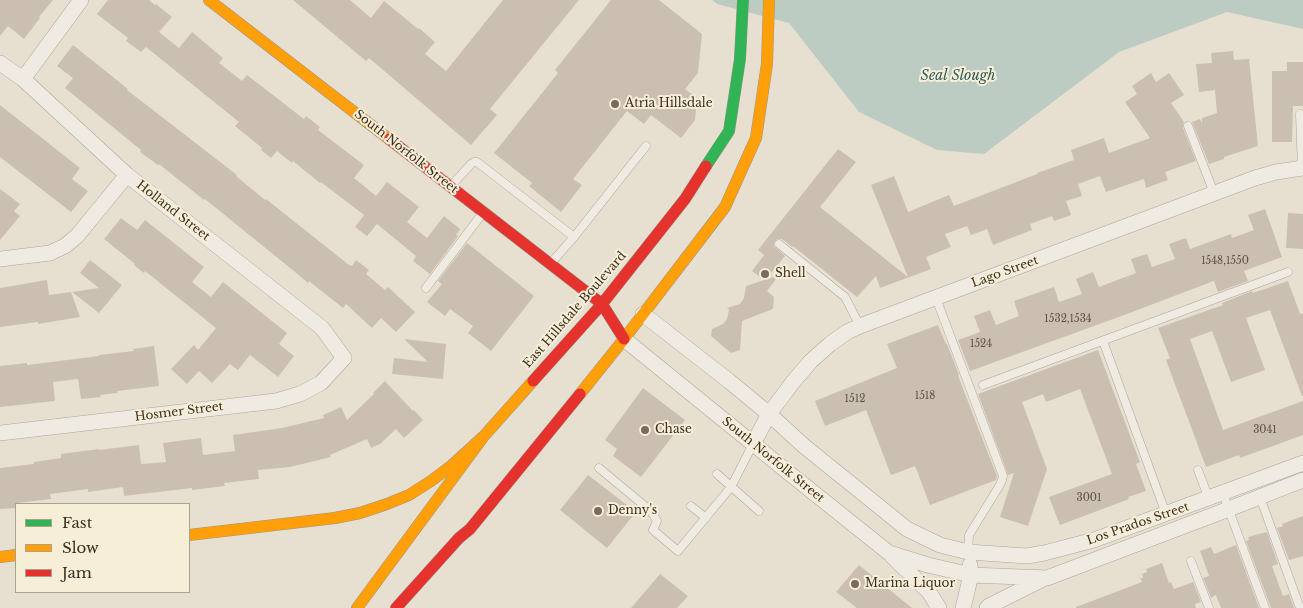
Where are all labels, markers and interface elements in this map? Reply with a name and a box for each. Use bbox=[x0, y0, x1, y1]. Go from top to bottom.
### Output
water label: Seal Slough bbox=[921, 68, 995, 84]
place label: Atria Hillsdale bbox=[625, 97, 713, 111]
marker: Atria Hillsdale bbox=[609, 98, 621, 110]
street label: South Norfolk Street bbox=[351, 107, 461, 197]
street label: Holland Street bbox=[134, 178, 212, 244]
street label: East Hillsdale Boulevard bbox=[521, 249, 629, 371]
street label: Lago Street bbox=[970, 253, 1040, 291]
house number: 1548,1550 bbox=[1201, 255, 1249, 267]
place label: Shell bbox=[775, 267, 806, 281]
marker: Shell bbox=[759, 268, 771, 280]
house number: 1532,1534 bbox=[1044, 313, 1092, 325]
house number: 1524 bbox=[970, 338, 992, 350]
house number: 1518 bbox=[915, 390, 935, 402]
house number: 1512 bbox=[845, 393, 865, 405]
street label: Hosmer Street bbox=[134, 399, 224, 425]
street label: South Norfolk Street bbox=[719, 414, 827, 506]
place label: Chase bbox=[655, 423, 692, 437]
marker: Chase bbox=[639, 424, 651, 436]
house number: 3041 bbox=[1253, 424, 1277, 436]
house number: 3001 bbox=[1077, 492, 1101, 504]
street label: Los Prados Street bbox=[1085, 500, 1191, 548]
legend bbox=[15, 503, 190, 593]
place label: Denny's bbox=[608, 504, 657, 518]
marker: Denny's bbox=[592, 505, 604, 517]
text: Fast bbox=[62, 513, 92, 532]
text: Slow bbox=[62, 538, 99, 557]
text: Jam bbox=[62, 563, 92, 582]
place label: Marina Liquor bbox=[865, 577, 955, 591]
marker: Marina Liquor bbox=[849, 578, 861, 590]

